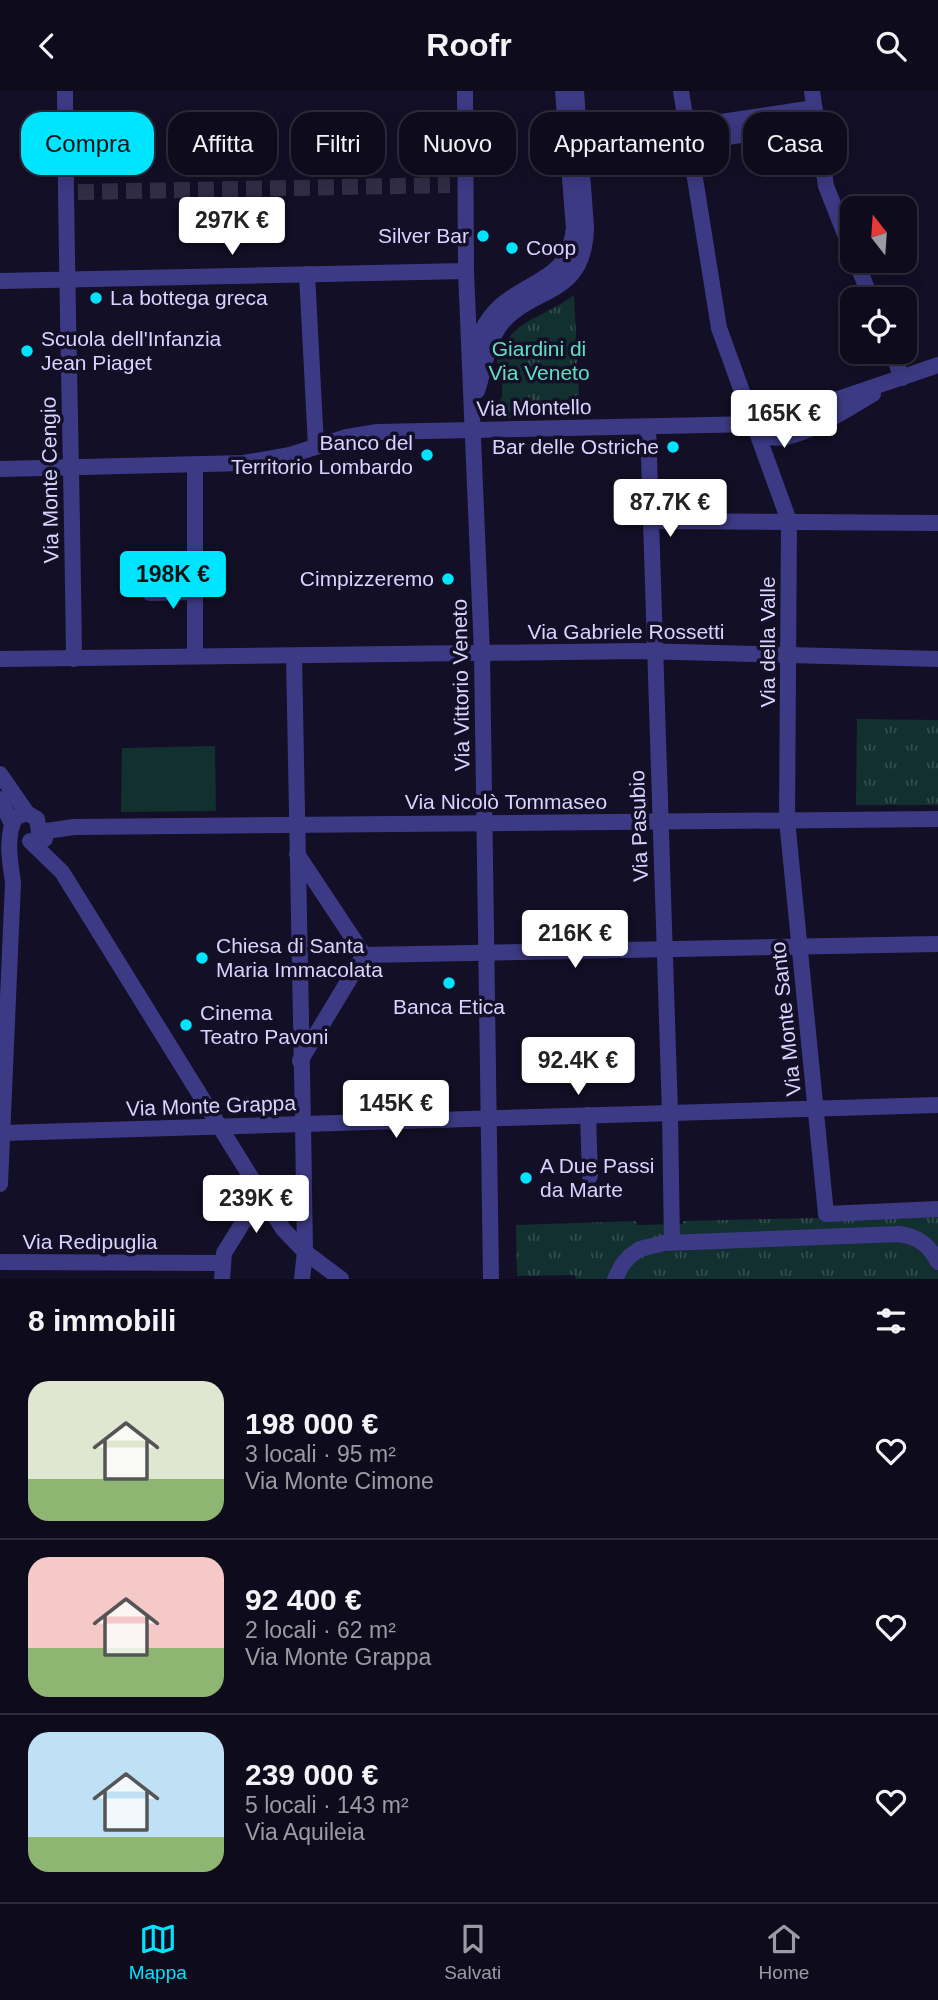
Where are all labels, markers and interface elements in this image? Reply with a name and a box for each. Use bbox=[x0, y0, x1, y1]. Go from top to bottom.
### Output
icon: back bbox=[28, 27, 66, 65]
text: Roofr bbox=[426, 27, 512, 63]
icon: search bbox=[872, 27, 910, 65]
chip: Compra bbox=[21, 112, 154, 175]
chip: Affitta bbox=[168, 112, 277, 175]
chip: Filtri bbox=[291, 112, 385, 175]
chip: Nuovo bbox=[399, 112, 516, 175]
chip: Appartamento bbox=[530, 112, 729, 175]
chip: Casa bbox=[743, 112, 847, 175]
north arrow bbox=[840, 196, 917, 273]
map controls bbox=[840, 196, 917, 364]
pin: 297K € bbox=[175, 197, 289, 257]
text: 297K € bbox=[195, 207, 269, 233]
place label: Silver Bar bbox=[378, 224, 469, 247]
marker: Silver Bar bbox=[475, 228, 491, 244]
place label: Coop bbox=[526, 236, 576, 259]
marker: Coop bbox=[504, 240, 520, 256]
place label: La bottega greca bbox=[110, 286, 268, 309]
button: locate bbox=[840, 287, 917, 364]
marker: La bottega greca bbox=[88, 290, 104, 306]
place label: Scuola dell'Infanzia Jean Piaget bbox=[41, 327, 222, 374]
park label: Giardini di Via Veneto bbox=[488, 337, 590, 384]
marker: Scuola dell'Infanzia Jean Piaget bbox=[19, 343, 35, 359]
pin: 165K € bbox=[727, 391, 841, 450]
street label: Via Montello bbox=[476, 395, 592, 420]
street label: Via Monte Cengio bbox=[37, 397, 62, 563]
text: 165K € bbox=[747, 400, 821, 426]
place label: Banco del Territorio Lombardo bbox=[231, 431, 413, 478]
place label: Bar delle Ostriche bbox=[492, 435, 659, 458]
marker: Bar delle Ostriche bbox=[665, 439, 681, 455]
marker: Banco del Territorio Lombardo bbox=[419, 447, 435, 463]
pin: 87.7K € bbox=[605, 479, 735, 539]
text: 87.7K € bbox=[630, 489, 710, 515]
pin: 198K € bbox=[116, 552, 230, 611]
text: 198K € bbox=[136, 561, 210, 587]
place label: Cimpizzeremo bbox=[300, 567, 434, 590]
marker: Cimpizzeremo bbox=[440, 571, 456, 587]
street label: Via della Valle bbox=[756, 576, 779, 708]
street label: Via Vittorio Veneto bbox=[448, 599, 473, 771]
street label: Via Gabriele Rossetti bbox=[528, 620, 724, 643]
street label: Via Pasubio bbox=[625, 770, 652, 882]
street label: Via Nicolò Tommaseo bbox=[405, 790, 607, 813]
pin: 216K € bbox=[518, 911, 632, 970]
text: 216K € bbox=[538, 920, 612, 946]
place label: Chiesa di Santa Maria Immacolata bbox=[216, 934, 383, 981]
street label: Via Monte Santo bbox=[766, 941, 805, 1097]
marker: Chiesa di Santa Maria Immacolata bbox=[194, 950, 210, 966]
marker: Banca Etica bbox=[441, 975, 457, 991]
place label: Banca Etica bbox=[393, 995, 505, 1018]
place label: Cinema Teatro Pavoni bbox=[200, 1001, 328, 1048]
marker: Cinema Teatro Pavoni bbox=[178, 1017, 194, 1033]
pin: 92.4K € bbox=[513, 1037, 643, 1097]
text: 92.4K € bbox=[538, 1047, 618, 1073]
pin: 145K € bbox=[339, 1081, 453, 1140]
text: 145K € bbox=[359, 1090, 433, 1116]
street label: Via Monte Grappa bbox=[126, 1091, 297, 1120]
place label: A Due Passi da Marte bbox=[540, 1154, 654, 1201]
marker: A Due Passi da Marte bbox=[518, 1170, 534, 1186]
pin: 239K € bbox=[199, 1175, 313, 1235]
text: 239K € bbox=[219, 1185, 293, 1211]
street label: Via Redipuglia bbox=[22, 1230, 158, 1253]
icon: filters bbox=[872, 1302, 910, 1340]
text: 8 immobili bbox=[28, 1304, 176, 1337]
text: 198 000 € bbox=[245, 1407, 378, 1440]
icon: home bbox=[84, 1409, 168, 1493]
icon: heart bbox=[872, 1432, 910, 1470]
text: 3 locali · 95 m² bbox=[245, 1441, 396, 1467]
text: Via Monte Cimone bbox=[245, 1468, 434, 1494]
text: 92 400 € bbox=[245, 1583, 362, 1616]
icon: home bbox=[84, 1585, 168, 1669]
icon: heart bbox=[872, 1608, 910, 1646]
text: 2 locali · 62 m² bbox=[245, 1617, 396, 1643]
text: Via Monte Grappa bbox=[245, 1644, 431, 1670]
text: 239 000 € bbox=[245, 1758, 378, 1791]
icon: home bbox=[84, 1760, 168, 1844]
icon: heart bbox=[872, 1783, 910, 1821]
text: 5 locali · 143 m² bbox=[245, 1792, 409, 1818]
text: Via Aquileia bbox=[245, 1819, 365, 1845]
tab: Mappa bbox=[129, 1920, 187, 1984]
tab: Salvati bbox=[444, 1920, 501, 1984]
tab: Home bbox=[759, 1920, 809, 1984]

